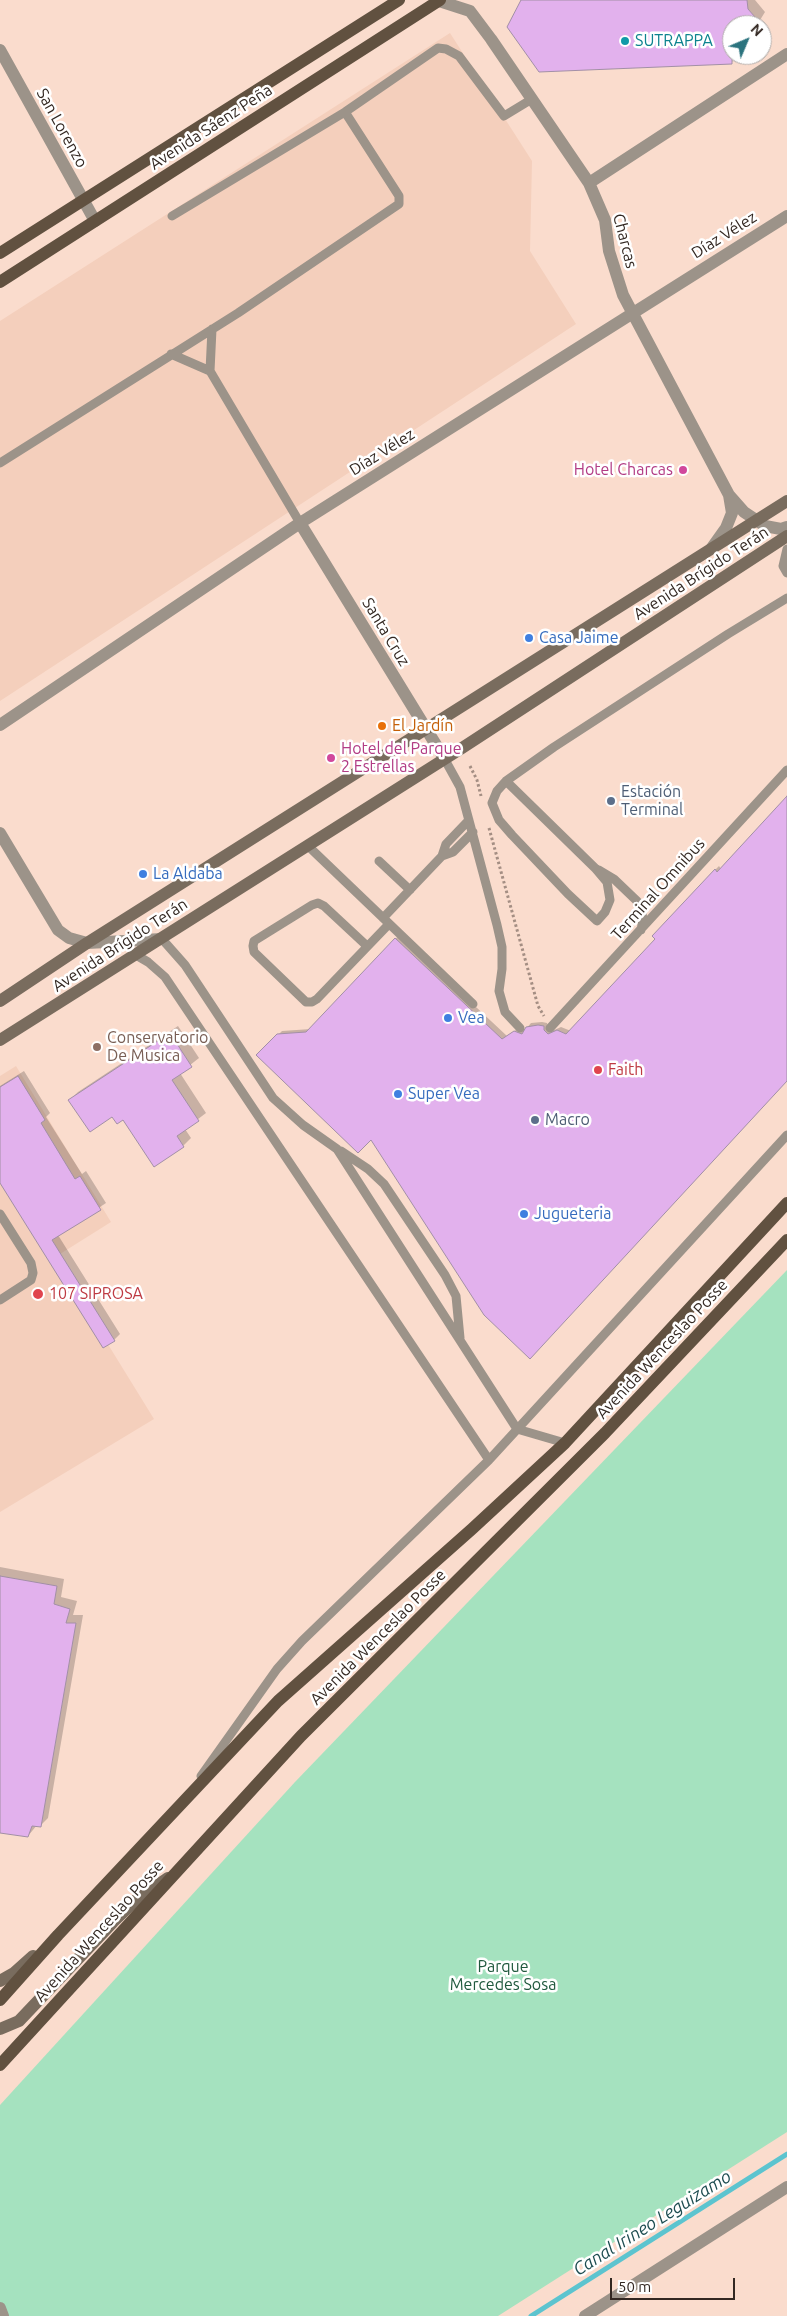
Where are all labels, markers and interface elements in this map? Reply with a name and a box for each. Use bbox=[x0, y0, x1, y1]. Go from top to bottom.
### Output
north arrow bbox=[722, 15, 772, 65]
text: N bbox=[748, 21, 766, 39]
place label: SUTRAPPA bbox=[635, 31, 713, 51]
marker: SUTRAPPA bbox=[619, 35, 631, 47]
street label: Avenida Sáenz Peña bbox=[146, 80, 276, 174]
street label: San Lorenzo bbox=[32, 85, 92, 171]
street label: Díaz Vélez bbox=[688, 207, 760, 263]
street label: Charcas bbox=[609, 212, 641, 270]
street label: Díaz Vélez bbox=[346, 424, 418, 480]
place label: Hotel Charcas bbox=[574, 460, 673, 480]
marker: Hotel Charcas bbox=[677, 464, 689, 476]
street label: Avenida Brígido Terán bbox=[630, 522, 772, 624]
street label: Santa Cruz bbox=[358, 594, 414, 670]
place label: Casa Jaime bbox=[539, 628, 619, 648]
marker: Casa Jaime bbox=[523, 632, 535, 644]
place label: El Jardín bbox=[392, 716, 453, 736]
marker: El Jardín bbox=[376, 720, 388, 732]
place label: Hotel del Parque 2 Estrellas bbox=[341, 739, 462, 777]
marker: Hotel del Parque 2 Estrellas bbox=[325, 752, 337, 764]
place label: Estación Terminal bbox=[621, 782, 683, 820]
marker: Estación Terminal bbox=[605, 795, 617, 807]
street label: Terminal Omnibus bbox=[607, 834, 709, 944]
place label: La Aldaba bbox=[153, 864, 223, 884]
marker: La Aldaba bbox=[137, 868, 149, 880]
street label: Avenida Brígido Terán bbox=[49, 894, 191, 996]
place label: Vea bbox=[458, 1008, 485, 1028]
marker: Vea bbox=[442, 1012, 454, 1024]
place label: Conservatorio De Musica bbox=[107, 1028, 208, 1066]
marker: Conservatorio De Musica bbox=[91, 1041, 103, 1053]
place label: Faith bbox=[608, 1060, 643, 1080]
marker: Faith bbox=[592, 1064, 604, 1076]
place label: Super Vea bbox=[408, 1084, 480, 1104]
marker: Super Vea bbox=[392, 1088, 404, 1100]
place label: Macro bbox=[545, 1110, 590, 1130]
marker: Macro bbox=[529, 1114, 541, 1126]
place label: Jugueteria bbox=[534, 1204, 611, 1224]
marker: Jugueteria bbox=[518, 1208, 530, 1220]
street label: Avenida Wenceslao Posse bbox=[592, 1275, 732, 1423]
place label: 107 SIPROSA bbox=[49, 1284, 143, 1304]
marker: 107 SIPROSA bbox=[31, 1287, 45, 1301]
street label: Avenida Wenceslao Posse bbox=[306, 1565, 450, 1709]
street label: Avenida Wenceslao Posse bbox=[30, 1856, 168, 2006]
park label: Parque Mercedes Sosa bbox=[450, 1957, 556, 1995]
water label: Canal Irineo Leguizamo bbox=[569, 2166, 735, 2280]
scale bar bbox=[612, 2268, 737, 2300]
text: 50 m bbox=[618, 2278, 651, 2295]

